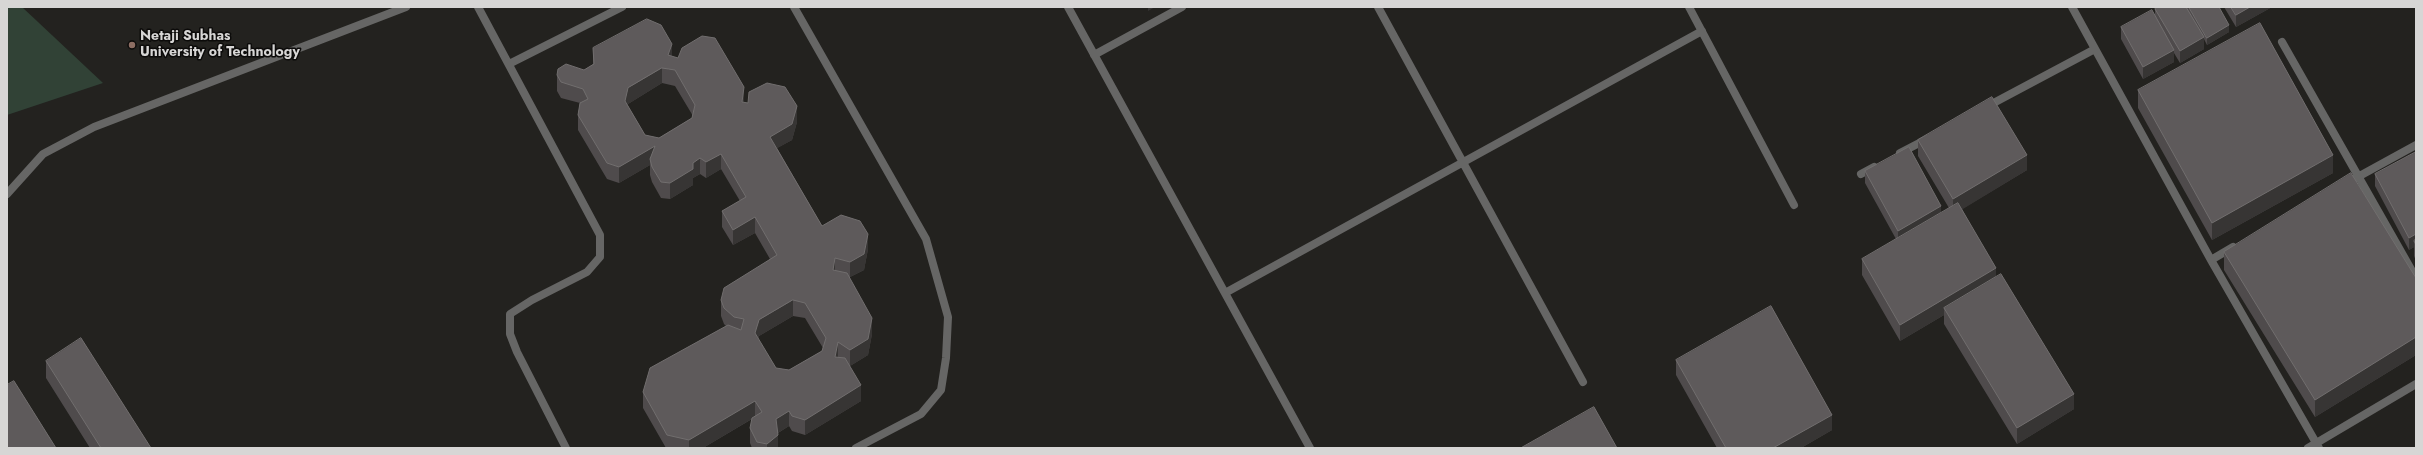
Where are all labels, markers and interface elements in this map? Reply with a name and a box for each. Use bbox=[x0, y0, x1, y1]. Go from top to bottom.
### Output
place label: Netaji Subhas University of Technology bbox=[140, 29, 300, 62]
marker: Netaji Subhas University of Technology bbox=[127, 40, 137, 50]

